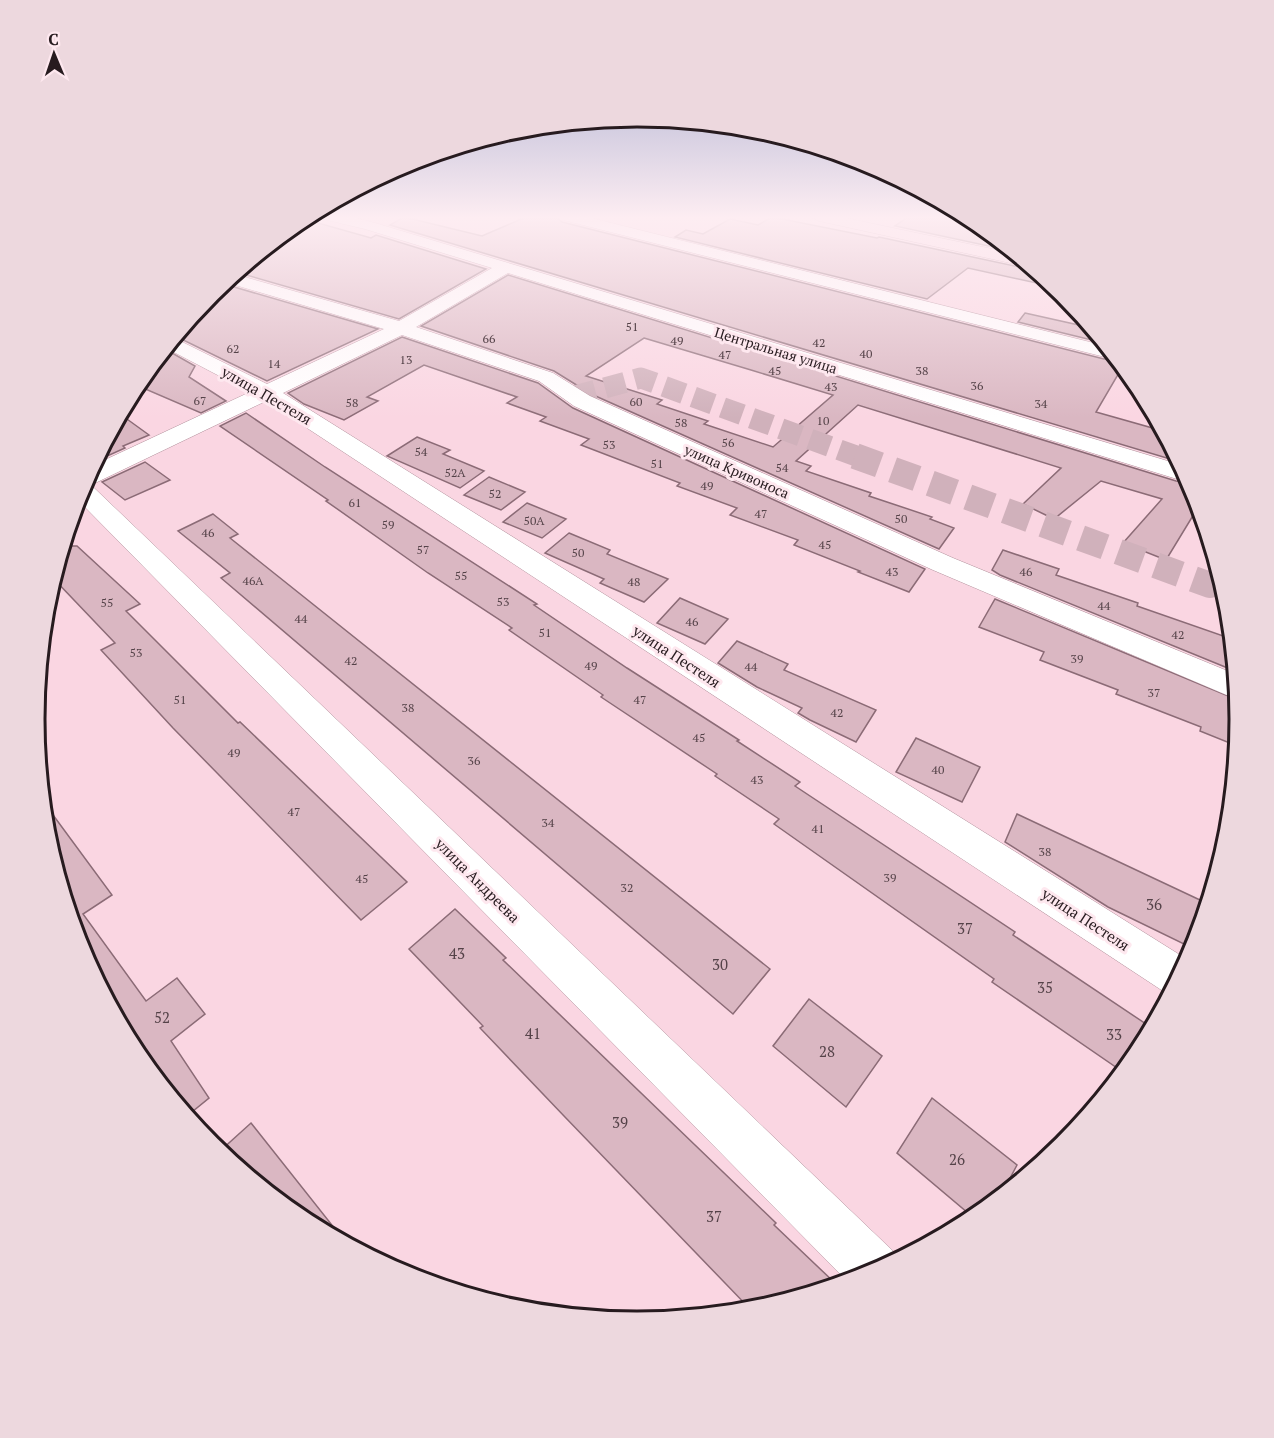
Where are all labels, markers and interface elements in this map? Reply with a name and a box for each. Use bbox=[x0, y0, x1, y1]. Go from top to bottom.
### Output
north arrow bbox=[24, 24, 84, 84]
text: С bbox=[48, 28, 59, 50]
house number: 51 bbox=[626, 319, 638, 334]
street label: Центральная улица bbox=[712, 322, 840, 378]
house number: 66 bbox=[483, 331, 496, 346]
house number: 49 bbox=[671, 333, 683, 348]
house number: 42 bbox=[813, 335, 825, 350]
house number: 62 bbox=[227, 341, 239, 356]
house number: 40 bbox=[860, 346, 872, 361]
house number: 47 bbox=[719, 347, 731, 362]
house number: 13 bbox=[400, 352, 412, 367]
house number: 14 bbox=[268, 356, 281, 371]
street label: улица Пестеля bbox=[217, 361, 316, 429]
house number: 45 bbox=[769, 363, 781, 378]
house number: 38 bbox=[916, 363, 928, 378]
house number: 36 bbox=[971, 378, 984, 393]
house number: 43 bbox=[825, 379, 837, 394]
house number: 67 bbox=[194, 393, 206, 408]
house number: 60 bbox=[630, 394, 642, 409]
house number: 58 bbox=[346, 395, 358, 410]
house number: 34 bbox=[1035, 396, 1048, 411]
house number: 10 bbox=[817, 413, 829, 428]
house number: 58 bbox=[675, 415, 687, 430]
house number: 56 bbox=[722, 435, 735, 450]
house number: 53 bbox=[603, 437, 615, 452]
street label: улица Кривоноса bbox=[681, 439, 792, 503]
house number: 54 bbox=[415, 444, 428, 459]
house number: 51 bbox=[651, 456, 663, 471]
house number: 54 bbox=[776, 460, 789, 475]
house number: 52А bbox=[445, 465, 466, 480]
house number: 49 bbox=[701, 478, 713, 493]
house number: 52 bbox=[489, 486, 501, 501]
house number: 61 bbox=[349, 495, 361, 510]
house number: 47 bbox=[755, 506, 767, 521]
house number: 50 bbox=[895, 511, 907, 526]
house number: 50А bbox=[524, 513, 545, 528]
house number: 59 bbox=[382, 517, 394, 532]
house number: 46 bbox=[202, 525, 215, 540]
house number: 45 bbox=[819, 537, 831, 552]
house number: 57 bbox=[417, 542, 429, 557]
house number: 50 bbox=[572, 545, 584, 560]
house number: 43 bbox=[886, 564, 898, 579]
house number: 46 bbox=[1020, 564, 1033, 579]
house number: 55 bbox=[455, 568, 467, 583]
house number: 46А bbox=[243, 573, 264, 588]
house number: 48 bbox=[628, 574, 640, 589]
house number: 53 bbox=[497, 594, 509, 609]
house number: 55 bbox=[101, 595, 113, 610]
house number: 44 bbox=[1098, 598, 1111, 613]
house number: 44 bbox=[295, 611, 308, 626]
house number: 46 bbox=[686, 614, 699, 629]
street label: улица Пестеля bbox=[628, 620, 725, 692]
house number: 51 bbox=[539, 625, 551, 640]
house number: 42 bbox=[1172, 627, 1184, 642]
house number: 53 bbox=[130, 645, 142, 660]
house number: 39 bbox=[1071, 651, 1083, 666]
house number: 42 bbox=[345, 653, 357, 668]
house number: 49 bbox=[585, 658, 597, 673]
house number: 44 bbox=[745, 659, 758, 674]
house number: 37 bbox=[1148, 685, 1160, 700]
house number: 51 bbox=[174, 692, 186, 707]
house number: 47 bbox=[634, 692, 646, 707]
house number: 38 bbox=[402, 700, 414, 715]
house number: 42 bbox=[831, 705, 843, 720]
house number: 45 bbox=[693, 730, 705, 745]
house number: 49 bbox=[228, 745, 240, 760]
house number: 36 bbox=[468, 753, 481, 768]
house number: 40 bbox=[932, 762, 944, 777]
house number: 43 bbox=[751, 772, 763, 787]
house number: 47 bbox=[288, 804, 300, 819]
house number: 34 bbox=[542, 815, 555, 830]
house number: 41 bbox=[812, 821, 824, 836]
street label: улица Андреева bbox=[431, 833, 525, 927]
house number: 38 bbox=[1039, 844, 1051, 859]
house number: 39 bbox=[884, 870, 896, 885]
house number: 45 bbox=[356, 871, 368, 886]
house number: 32 bbox=[621, 880, 633, 895]
street label: улица Пестеля bbox=[1037, 883, 1134, 955]
house number: 36 bbox=[1146, 894, 1162, 914]
house number: 37 bbox=[957, 918, 973, 938]
house number: 43 bbox=[449, 943, 465, 963]
house number: 30 bbox=[712, 954, 728, 974]
house number: 35 bbox=[1037, 977, 1053, 997]
house number: 52 bbox=[154, 1007, 170, 1027]
house number: 41 bbox=[525, 1023, 541, 1043]
house number: 33 bbox=[1106, 1024, 1122, 1044]
house number: 28 bbox=[819, 1041, 835, 1061]
house number: 39 bbox=[612, 1112, 628, 1132]
house number: 26 bbox=[949, 1149, 965, 1169]
house number: 37 bbox=[706, 1206, 722, 1226]

